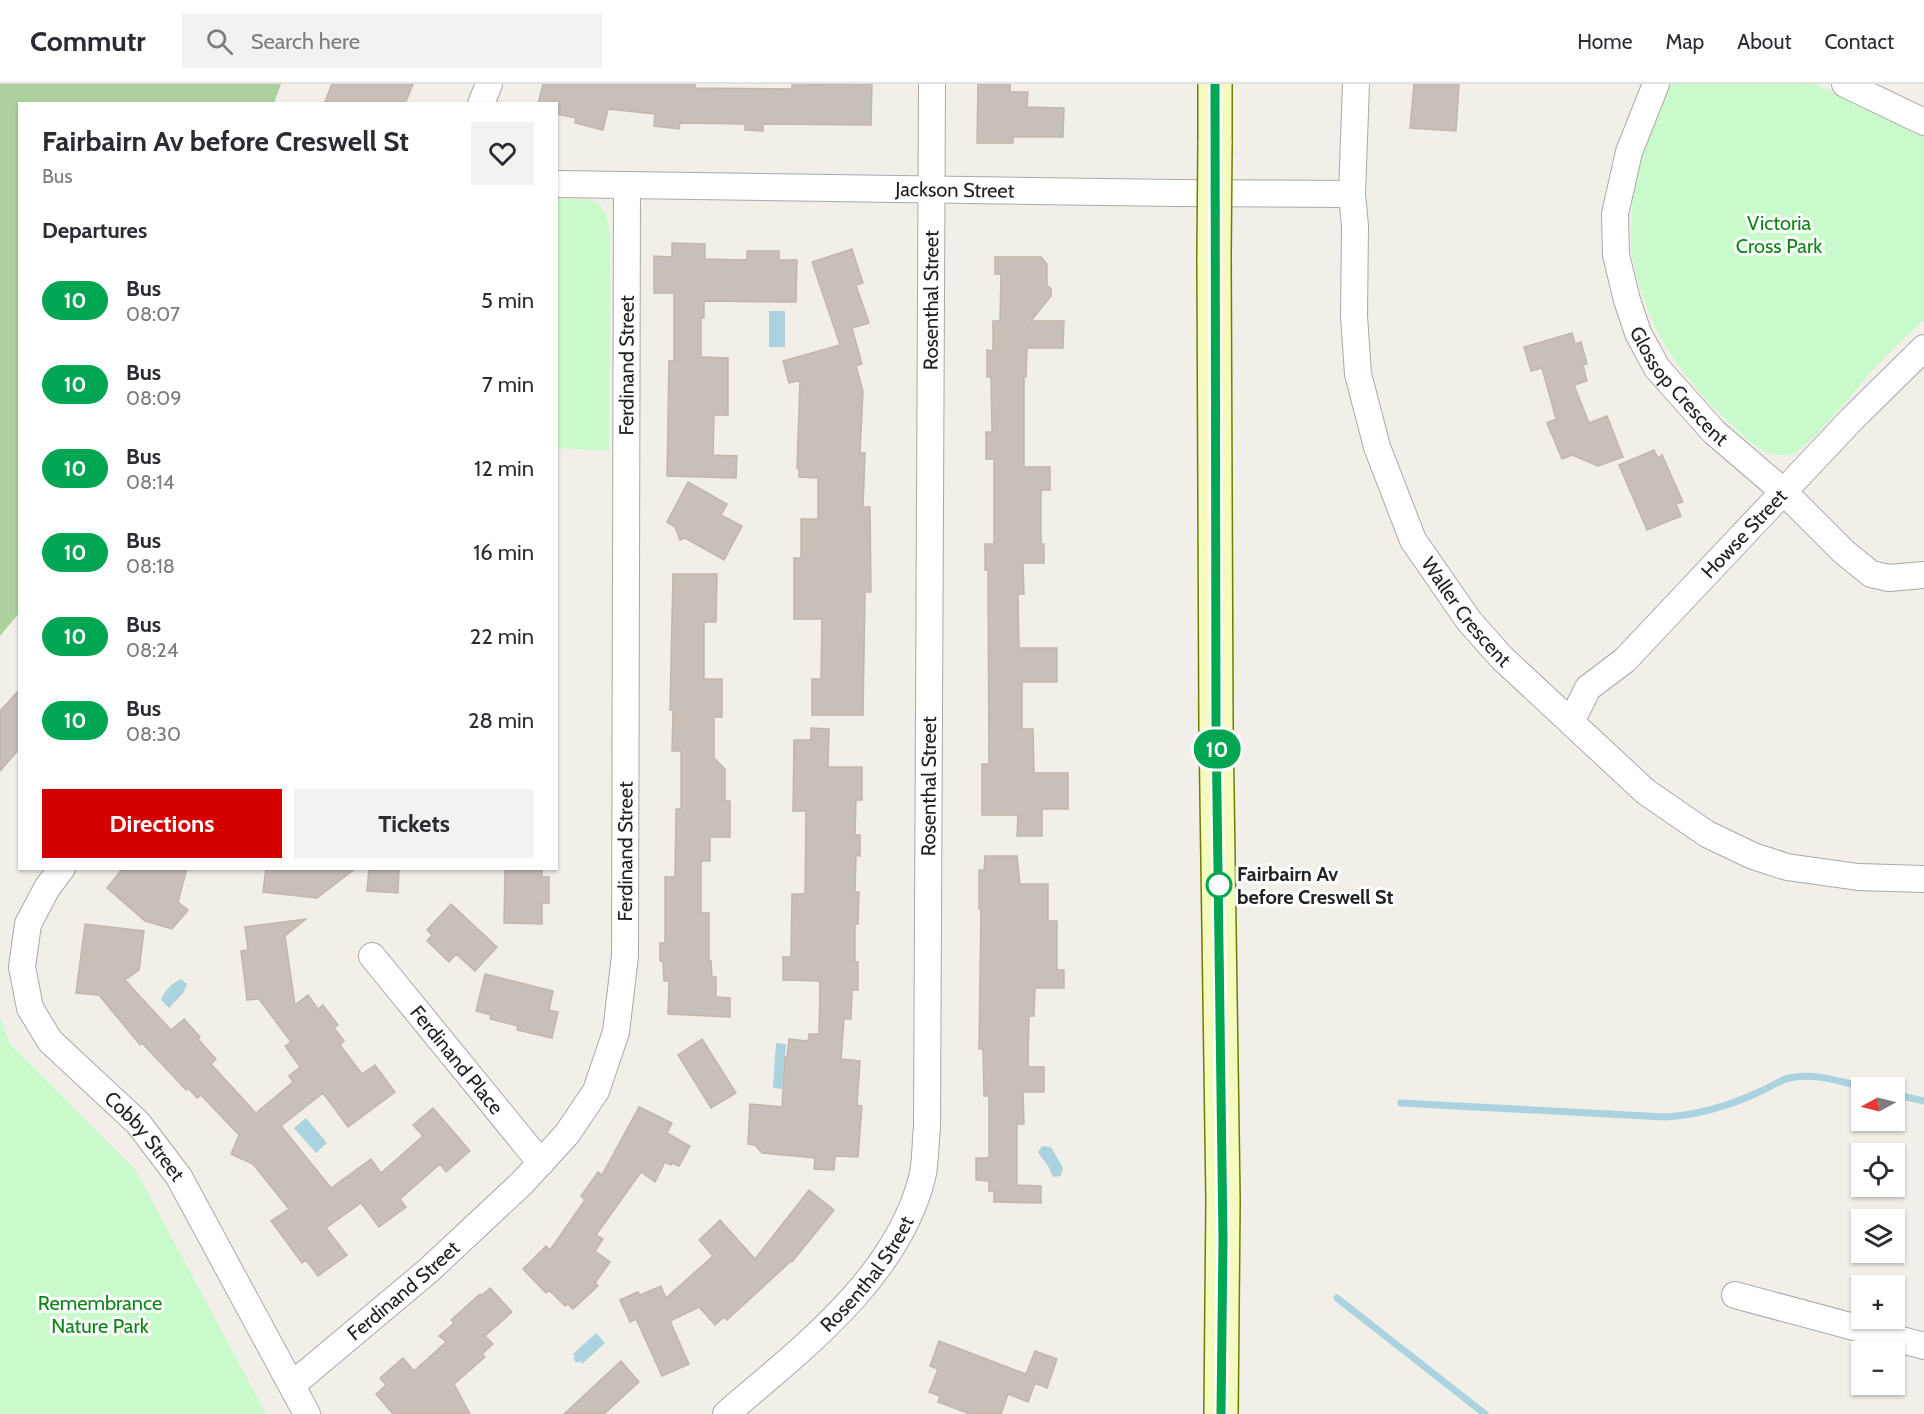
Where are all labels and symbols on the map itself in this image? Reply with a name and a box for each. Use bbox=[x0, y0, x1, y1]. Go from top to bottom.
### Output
street label: Jackson Street bbox=[894, 177, 1015, 203]
park label: Victoria Cross Park bbox=[1736, 211, 1822, 258]
street label: Rosenthal Street bbox=[919, 230, 943, 370]
street label: Ferdinand Street bbox=[614, 295, 639, 436]
street label: Glossop Crescent bbox=[1625, 322, 1733, 451]
street label: Howse Street bbox=[1696, 484, 1792, 583]
street label: Waller Crescent bbox=[1417, 553, 1516, 672]
street label: Rosenthal Street bbox=[916, 716, 941, 856]
line badge: 10 bbox=[1190, 730, 1244, 768]
street label: Ferdinand Street bbox=[613, 781, 637, 922]
place label: Fairbairn Av before Creswell St bbox=[1237, 862, 1393, 909]
marker: Fairbairn Av before Creswell St bbox=[1206, 872, 1232, 898]
street label: Ferdinand Place bbox=[405, 1000, 508, 1119]
north arrow bbox=[1851, 1077, 1905, 1131]
street label: Cobby Street bbox=[100, 1086, 190, 1186]
street label: Rosenthal Street bbox=[815, 1212, 919, 1337]
street label: Ferdinand Street bbox=[342, 1236, 465, 1345]
park label: Remembrance Nature Park bbox=[38, 1291, 162, 1338]

